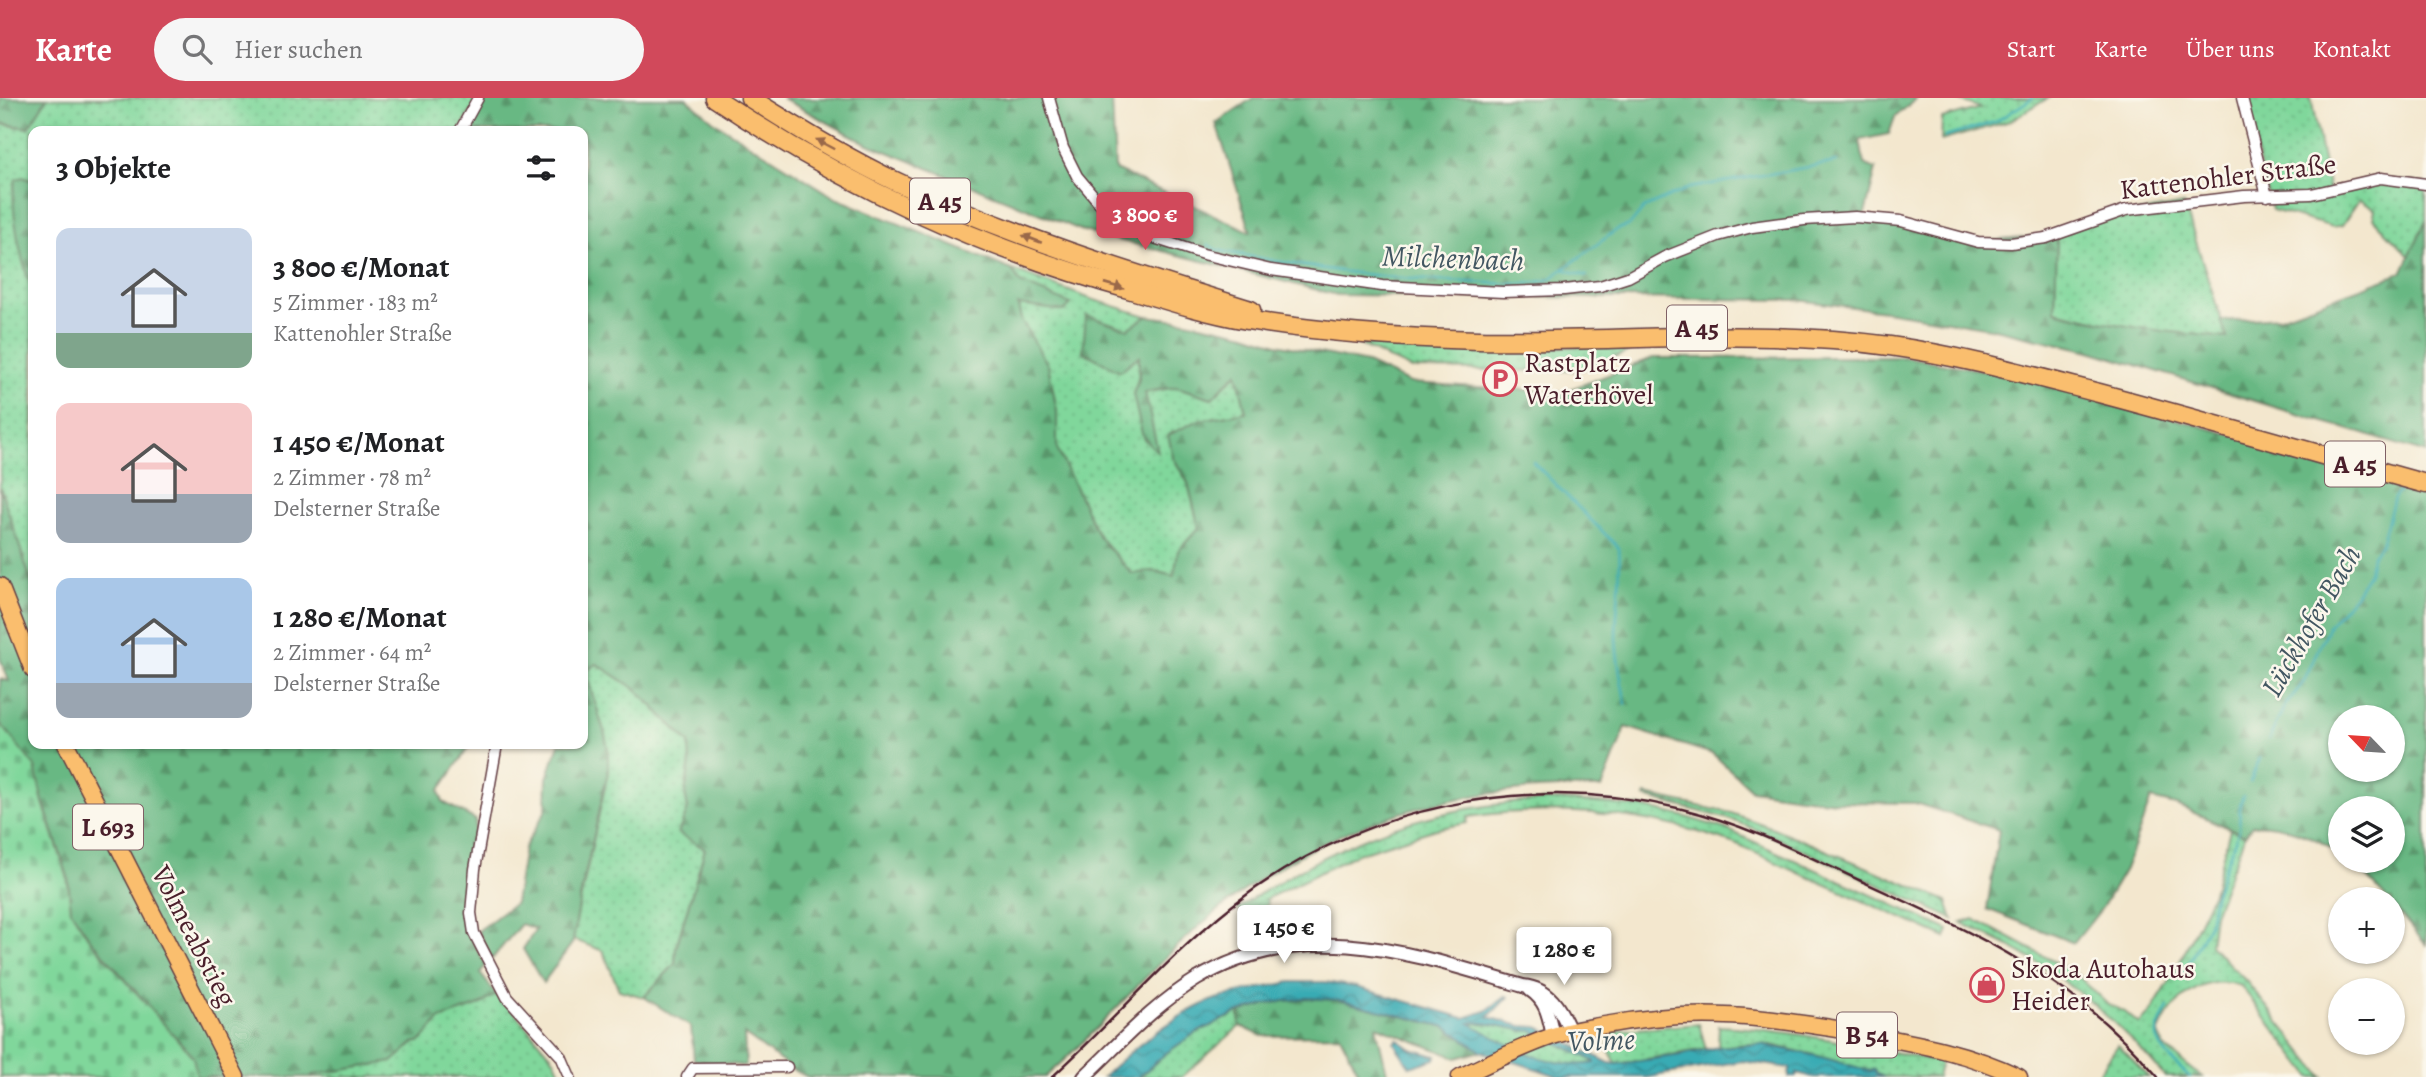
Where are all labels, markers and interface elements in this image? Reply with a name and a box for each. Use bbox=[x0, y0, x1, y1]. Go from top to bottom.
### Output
search box bbox=[154, 18, 644, 81]
text: Karte bbox=[35, 27, 112, 72]
icon: search bbox=[178, 30, 216, 68]
text: Hier suchen bbox=[234, 32, 363, 67]
text: Start bbox=[2007, 33, 2056, 65]
text: Karte bbox=[2094, 33, 2148, 65]
text: Über uns bbox=[2186, 33, 2275, 65]
text: Kontakt bbox=[2313, 33, 2391, 65]
one-way arrow bbox=[815, 139, 835, 151]
street label: Kattenohler Straße bbox=[2118, 145, 2338, 209]
text: 3 Objekte bbox=[56, 148, 171, 188]
icon: filters bbox=[522, 149, 560, 187]
road number: A 45 bbox=[910, 178, 970, 223]
pin: 3 800 € bbox=[1080, 192, 1210, 252]
text: 3 800 € bbox=[1112, 199, 1178, 230]
one-way arrow bbox=[1022, 233, 1043, 244]
water label: Milchenbach bbox=[1381, 236, 1525, 280]
text: 3 800 €/Monat bbox=[273, 247, 450, 287]
icon: home bbox=[112, 256, 196, 340]
one-way arrow bbox=[1104, 281, 1125, 291]
text: 5 Zimmer · 183 m² bbox=[273, 287, 438, 318]
road number: A 45 bbox=[1667, 305, 1727, 350]
text: Kattenohler Straße bbox=[273, 318, 452, 349]
place label: Rastplatz Waterhövel bbox=[1523, 344, 1653, 414]
parking icon: Rastplatz Waterhövel bbox=[1481, 360, 1519, 398]
text: 1 450 €/Monat bbox=[273, 422, 445, 462]
icon: home bbox=[112, 431, 196, 515]
road number: A 45 bbox=[2325, 442, 2385, 486]
text: 2 Zimmer · 78 m² bbox=[273, 462, 431, 493]
text: Delsterner Straße bbox=[273, 493, 440, 524]
water label: Lückhofer Bach bbox=[2251, 538, 2371, 704]
text: 1 280 €/Monat bbox=[273, 597, 447, 637]
icon: home bbox=[112, 606, 196, 690]
text: 2 Zimmer · 64 m² bbox=[273, 637, 431, 668]
text: Delsterner Straße bbox=[273, 668, 440, 699]
north arrow bbox=[2328, 705, 2404, 782]
map controls bbox=[2328, 705, 2405, 1055]
button: layers bbox=[2328, 796, 2405, 873]
road number: L 693 bbox=[73, 804, 143, 849]
street label: Volmeabstieg bbox=[142, 858, 246, 1013]
button: + bbox=[2328, 887, 2405, 964]
pin: 1 450 € bbox=[1219, 906, 1349, 965]
text: 1 450 € bbox=[1253, 912, 1315, 943]
pin: 1 280 € bbox=[1499, 928, 1629, 987]
text: 1 280 € bbox=[1532, 934, 1596, 965]
place label: Skoda Autohaus Heider bbox=[2011, 950, 2195, 1020]
shop icon: Skoda Autohaus Heider bbox=[1968, 966, 2006, 1004]
button: − bbox=[2328, 978, 2405, 1055]
road number: B 54 bbox=[1837, 1012, 1897, 1058]
water label: Volme bbox=[1566, 1019, 1636, 1061]

